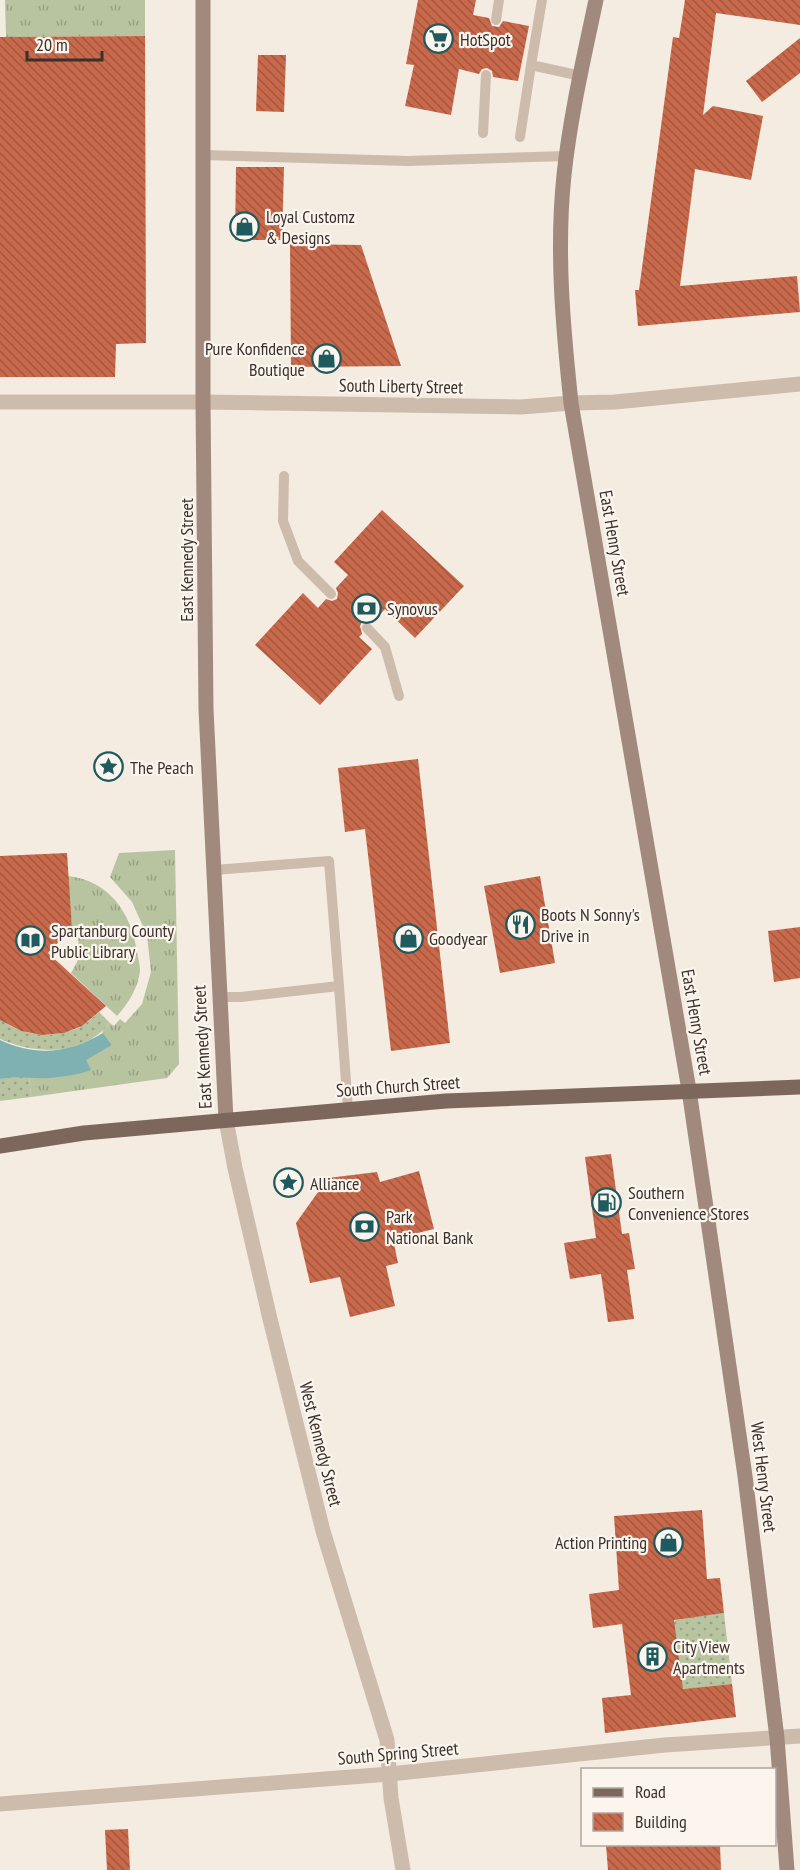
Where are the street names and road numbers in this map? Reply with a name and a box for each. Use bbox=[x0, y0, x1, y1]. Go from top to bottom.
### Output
street label: South Liberty Street bbox=[339, 373, 463, 399]
street label: East Henry Street bbox=[594, 488, 636, 598]
street label: East Kennedy Street bbox=[175, 498, 198, 622]
street label: East Henry Street bbox=[676, 967, 718, 1077]
street label: East Kennedy Street bbox=[187, 985, 217, 1109]
street label: South Church Street bbox=[335, 1070, 461, 1102]
street label: West Kennedy Street bbox=[294, 1379, 348, 1509]
street label: West Henry Street bbox=[746, 1421, 782, 1534]
street label: South Spring Street bbox=[337, 1736, 459, 1770]

